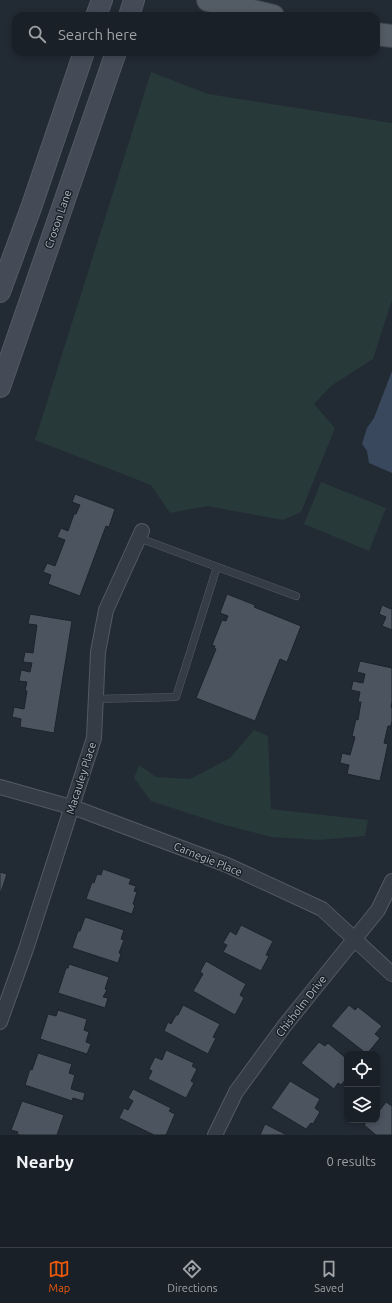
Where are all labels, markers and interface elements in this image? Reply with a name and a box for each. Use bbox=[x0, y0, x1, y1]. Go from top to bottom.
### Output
search box bbox=[12, 12, 380, 56]
icon: search bbox=[26, 23, 48, 45]
text: Search here bbox=[58, 26, 137, 43]
street label: Croson Lane bbox=[42, 188, 74, 250]
street label: Macauley Place bbox=[64, 740, 98, 816]
street label: Carnegie Place bbox=[172, 840, 244, 878]
street label: Chisholm Drive bbox=[273, 973, 329, 1039]
map controls bbox=[344, 1051, 380, 1123]
button: locate bbox=[344, 1051, 380, 1087]
button: layers bbox=[344, 1087, 380, 1123]
text: Nearby bbox=[16, 1152, 74, 1171]
text: 0 results bbox=[326, 1154, 376, 1168]
tab: Map bbox=[48, 1258, 70, 1294]
tab: Directions bbox=[167, 1258, 218, 1294]
tab: Saved bbox=[314, 1258, 344, 1294]

